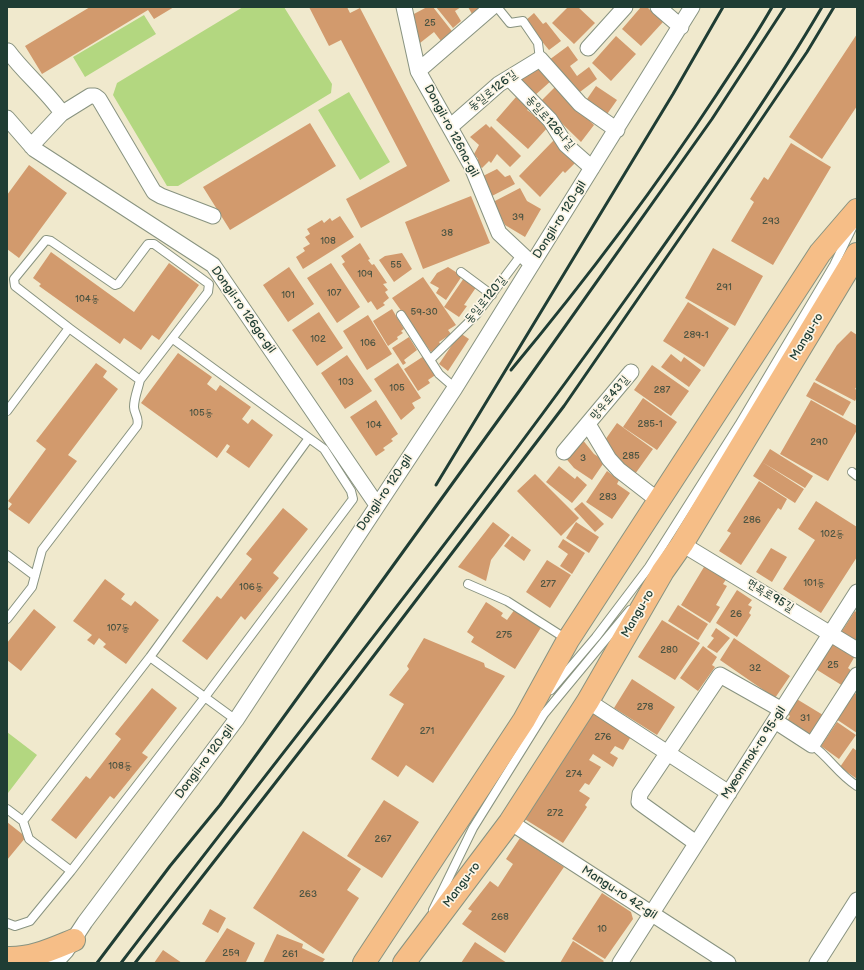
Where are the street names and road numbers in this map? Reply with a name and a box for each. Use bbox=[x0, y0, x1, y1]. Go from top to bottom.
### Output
street label: 동일로126길 bbox=[466, 68, 520, 114]
street label: Dongil-ro 126na-gil bbox=[421, 82, 481, 180]
street label: 동일로126나길 bbox=[522, 93, 578, 153]
street label: Dongil-ro 120-gil bbox=[530, 179, 590, 261]
street label: Dongil-ro 126ga-gil bbox=[208, 264, 278, 356]
street label: 동일로120길 bbox=[462, 273, 510, 327]
street label: Mangu-ro bbox=[787, 311, 827, 363]
street label: 망우로43길 bbox=[587, 373, 633, 423]
street label: Dongil-ro 120-gil bbox=[354, 452, 416, 534]
street label: 면목로95길 bbox=[744, 576, 796, 616]
street label: Mangu-ro bbox=[619, 588, 657, 640]
street label: Myeonmok-ro 95-gil bbox=[719, 704, 789, 802]
street label: Dongil-ro 120-gil bbox=[173, 722, 237, 802]
street label: Mangu-ro bbox=[440, 860, 484, 910]
street label: Mangu-ro 42-gil bbox=[578, 863, 660, 923]

